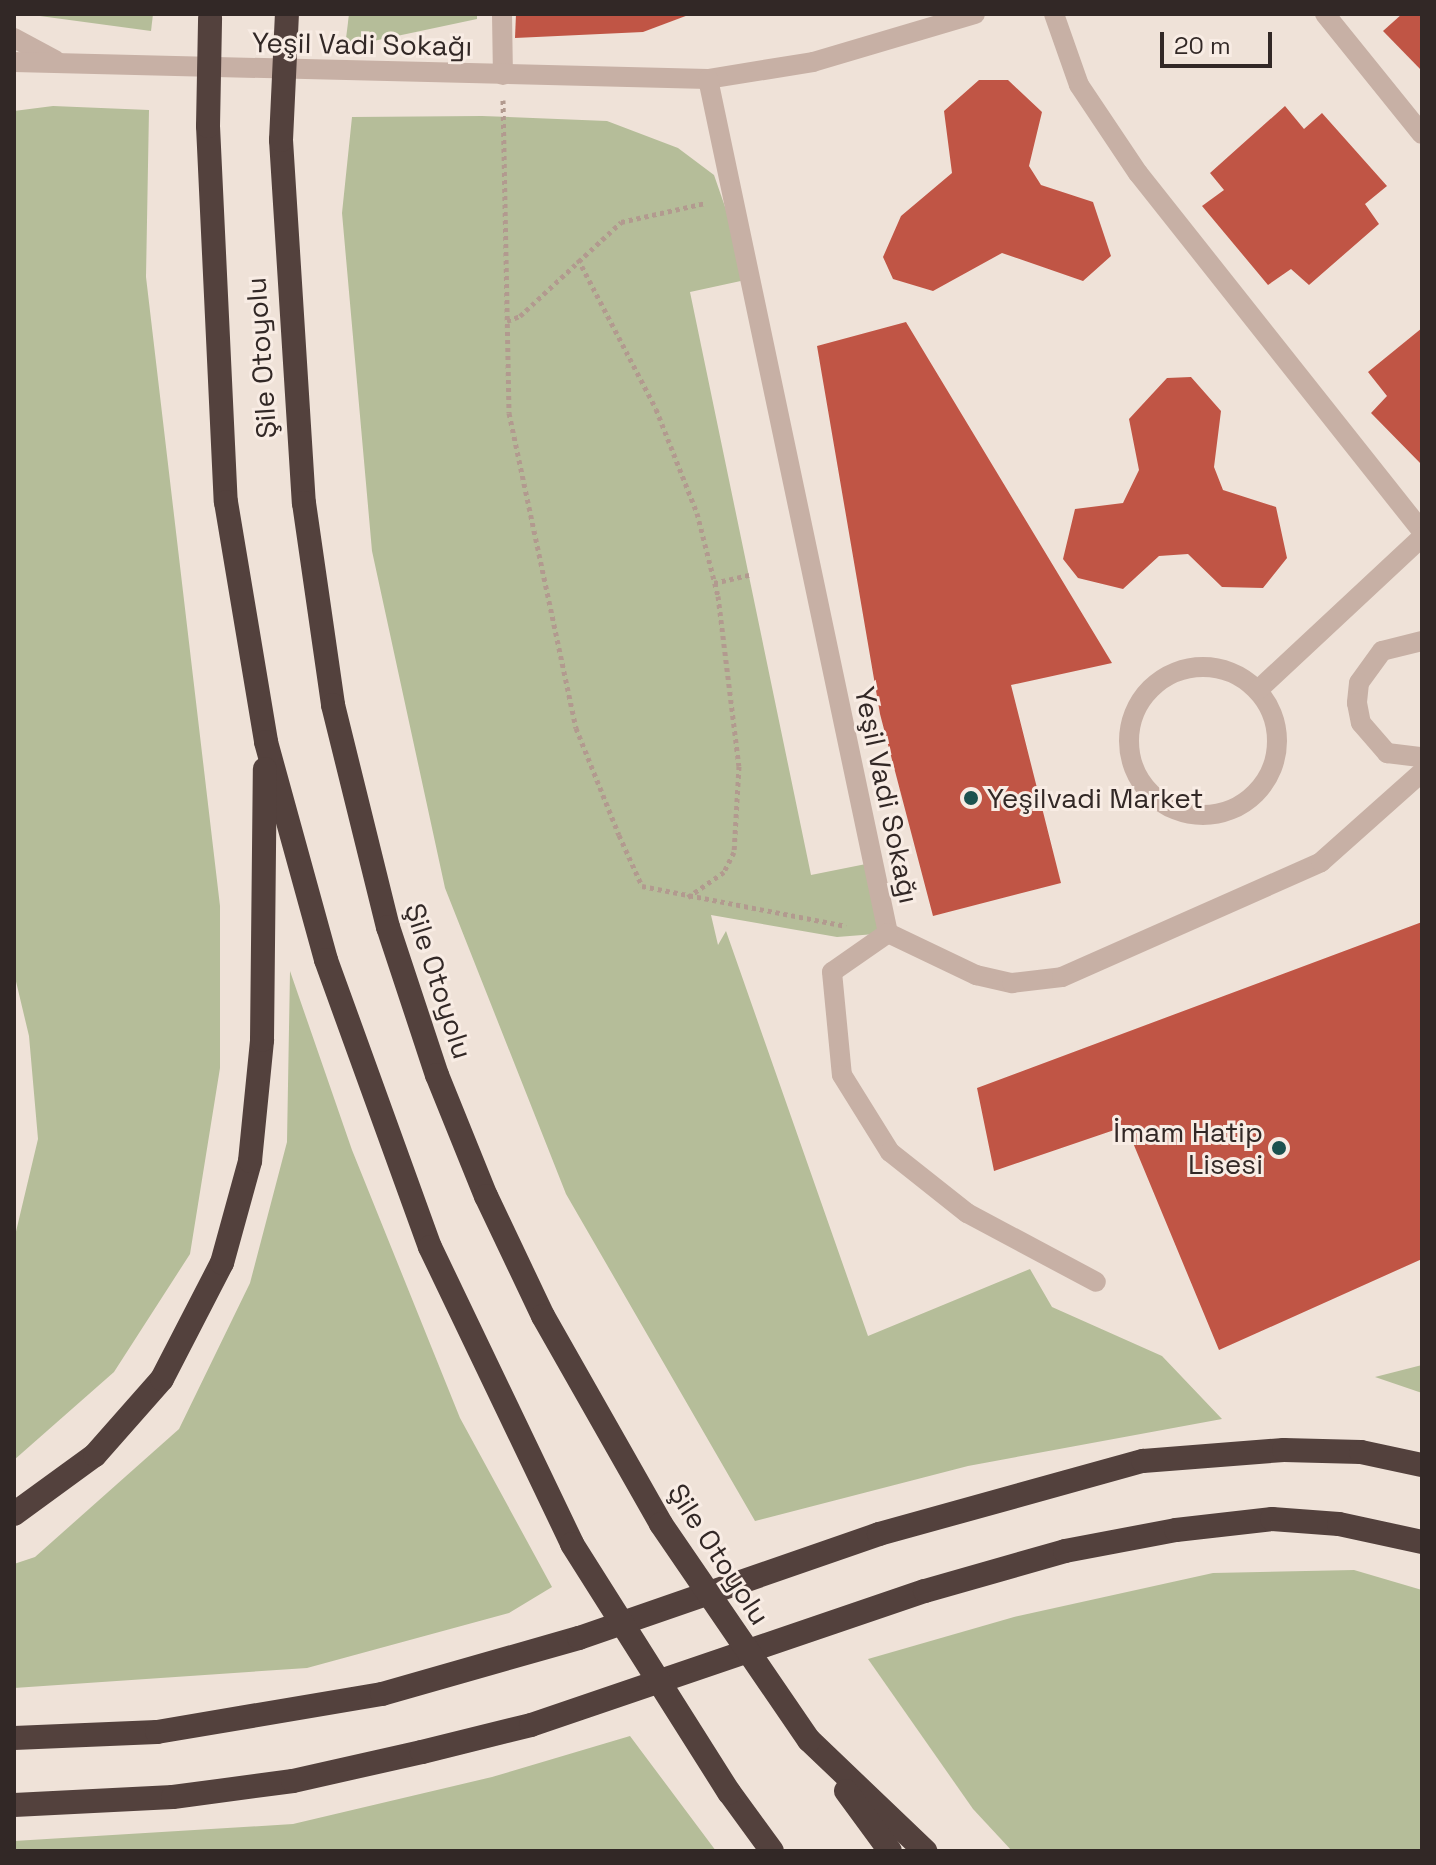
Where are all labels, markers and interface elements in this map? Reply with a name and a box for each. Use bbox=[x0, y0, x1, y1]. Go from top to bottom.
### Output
scale bar bbox=[1164, 16, 1276, 66]
street label: Yeşil Vadi Sokağı bbox=[251, 25, 473, 63]
text: 20 m bbox=[1174, 30, 1231, 61]
street label: Şile Otoyolu bbox=[239, 276, 283, 440]
street label: Yeşil Vadi Sokağı bbox=[848, 684, 926, 906]
place label: Yeşilvadi Market bbox=[987, 781, 1203, 815]
marker: Yeşilvadi Market bbox=[962, 789, 980, 807]
street label: Şile Otoyolu bbox=[398, 899, 480, 1063]
place label: İmam Hatip Lisesi bbox=[1113, 1115, 1263, 1181]
marker: İmam Hatip Lisesi bbox=[1270, 1139, 1288, 1157]
street label: Şile Otoyolu bbox=[661, 1477, 777, 1631]

